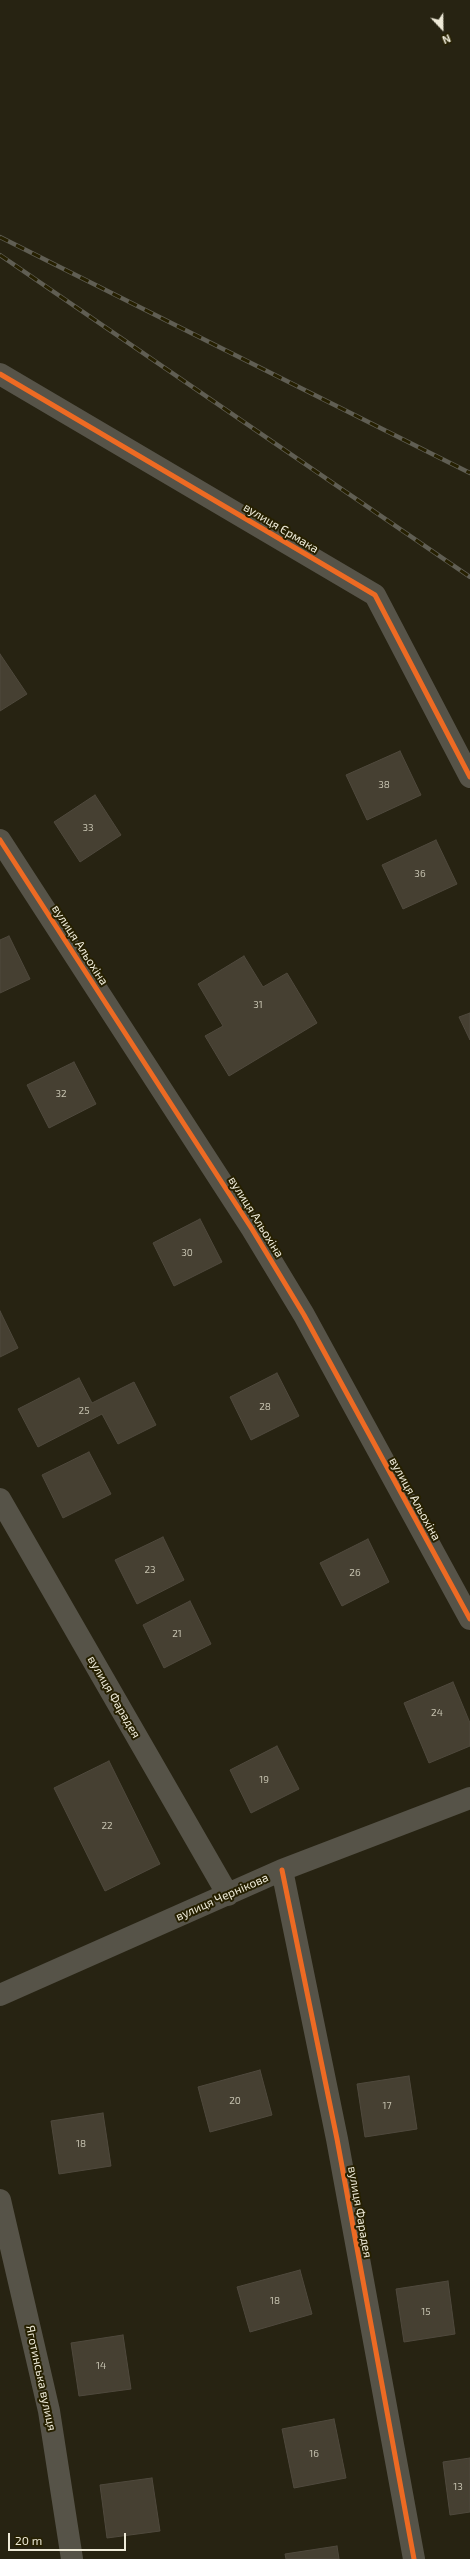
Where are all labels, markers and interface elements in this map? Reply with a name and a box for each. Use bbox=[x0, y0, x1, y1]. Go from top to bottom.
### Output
north arrow bbox=[422, 8, 462, 48]
text: N bbox=[441, 32, 453, 47]
street label: вулиця Єрмака bbox=[241, 500, 321, 556]
house number: 38 bbox=[378, 779, 390, 791]
house number: 33 bbox=[82, 822, 94, 834]
house number: 36 bbox=[414, 868, 426, 880]
street label: вулиця Альохіна bbox=[49, 902, 111, 988]
house number: 31 bbox=[253, 999, 263, 1011]
house number: 32 bbox=[55, 1088, 67, 1100]
street label: вулиця Альохіна bbox=[225, 1174, 287, 1260]
house number: 30 bbox=[181, 1247, 193, 1259]
house number: 28 bbox=[259, 1401, 271, 1413]
house number: 25 bbox=[79, 1405, 89, 1417]
street label: вулиця Альохіна bbox=[386, 1455, 444, 1543]
house number: 23 bbox=[144, 1564, 156, 1576]
house number: 26 bbox=[349, 1567, 361, 1579]
house number: 21 bbox=[172, 1628, 182, 1640]
street label: вулиця Фарадея bbox=[85, 1653, 143, 1741]
house number: 24 bbox=[431, 1707, 443, 1719]
house number: 19 bbox=[259, 1774, 269, 1786]
house number: 22 bbox=[101, 1820, 113, 1832]
street label: вулиця Чернікова bbox=[173, 1870, 271, 1924]
house number: 20 bbox=[229, 2095, 241, 2107]
house number: 17 bbox=[382, 2100, 392, 2112]
house number: 18 bbox=[76, 2138, 86, 2150]
street label: вулиця Фарадея bbox=[345, 2165, 375, 2259]
house number: 18 bbox=[270, 2295, 280, 2307]
house number: 15 bbox=[421, 2306, 431, 2318]
street label: Яготинська вулиця bbox=[23, 2324, 59, 2432]
house number: 14 bbox=[96, 2360, 106, 2372]
house number: 16 bbox=[309, 2448, 319, 2460]
house number: 13 bbox=[453, 2481, 463, 2493]
scale bar bbox=[10, 2525, 128, 2551]
text: 20 m bbox=[15, 2533, 42, 2547]

